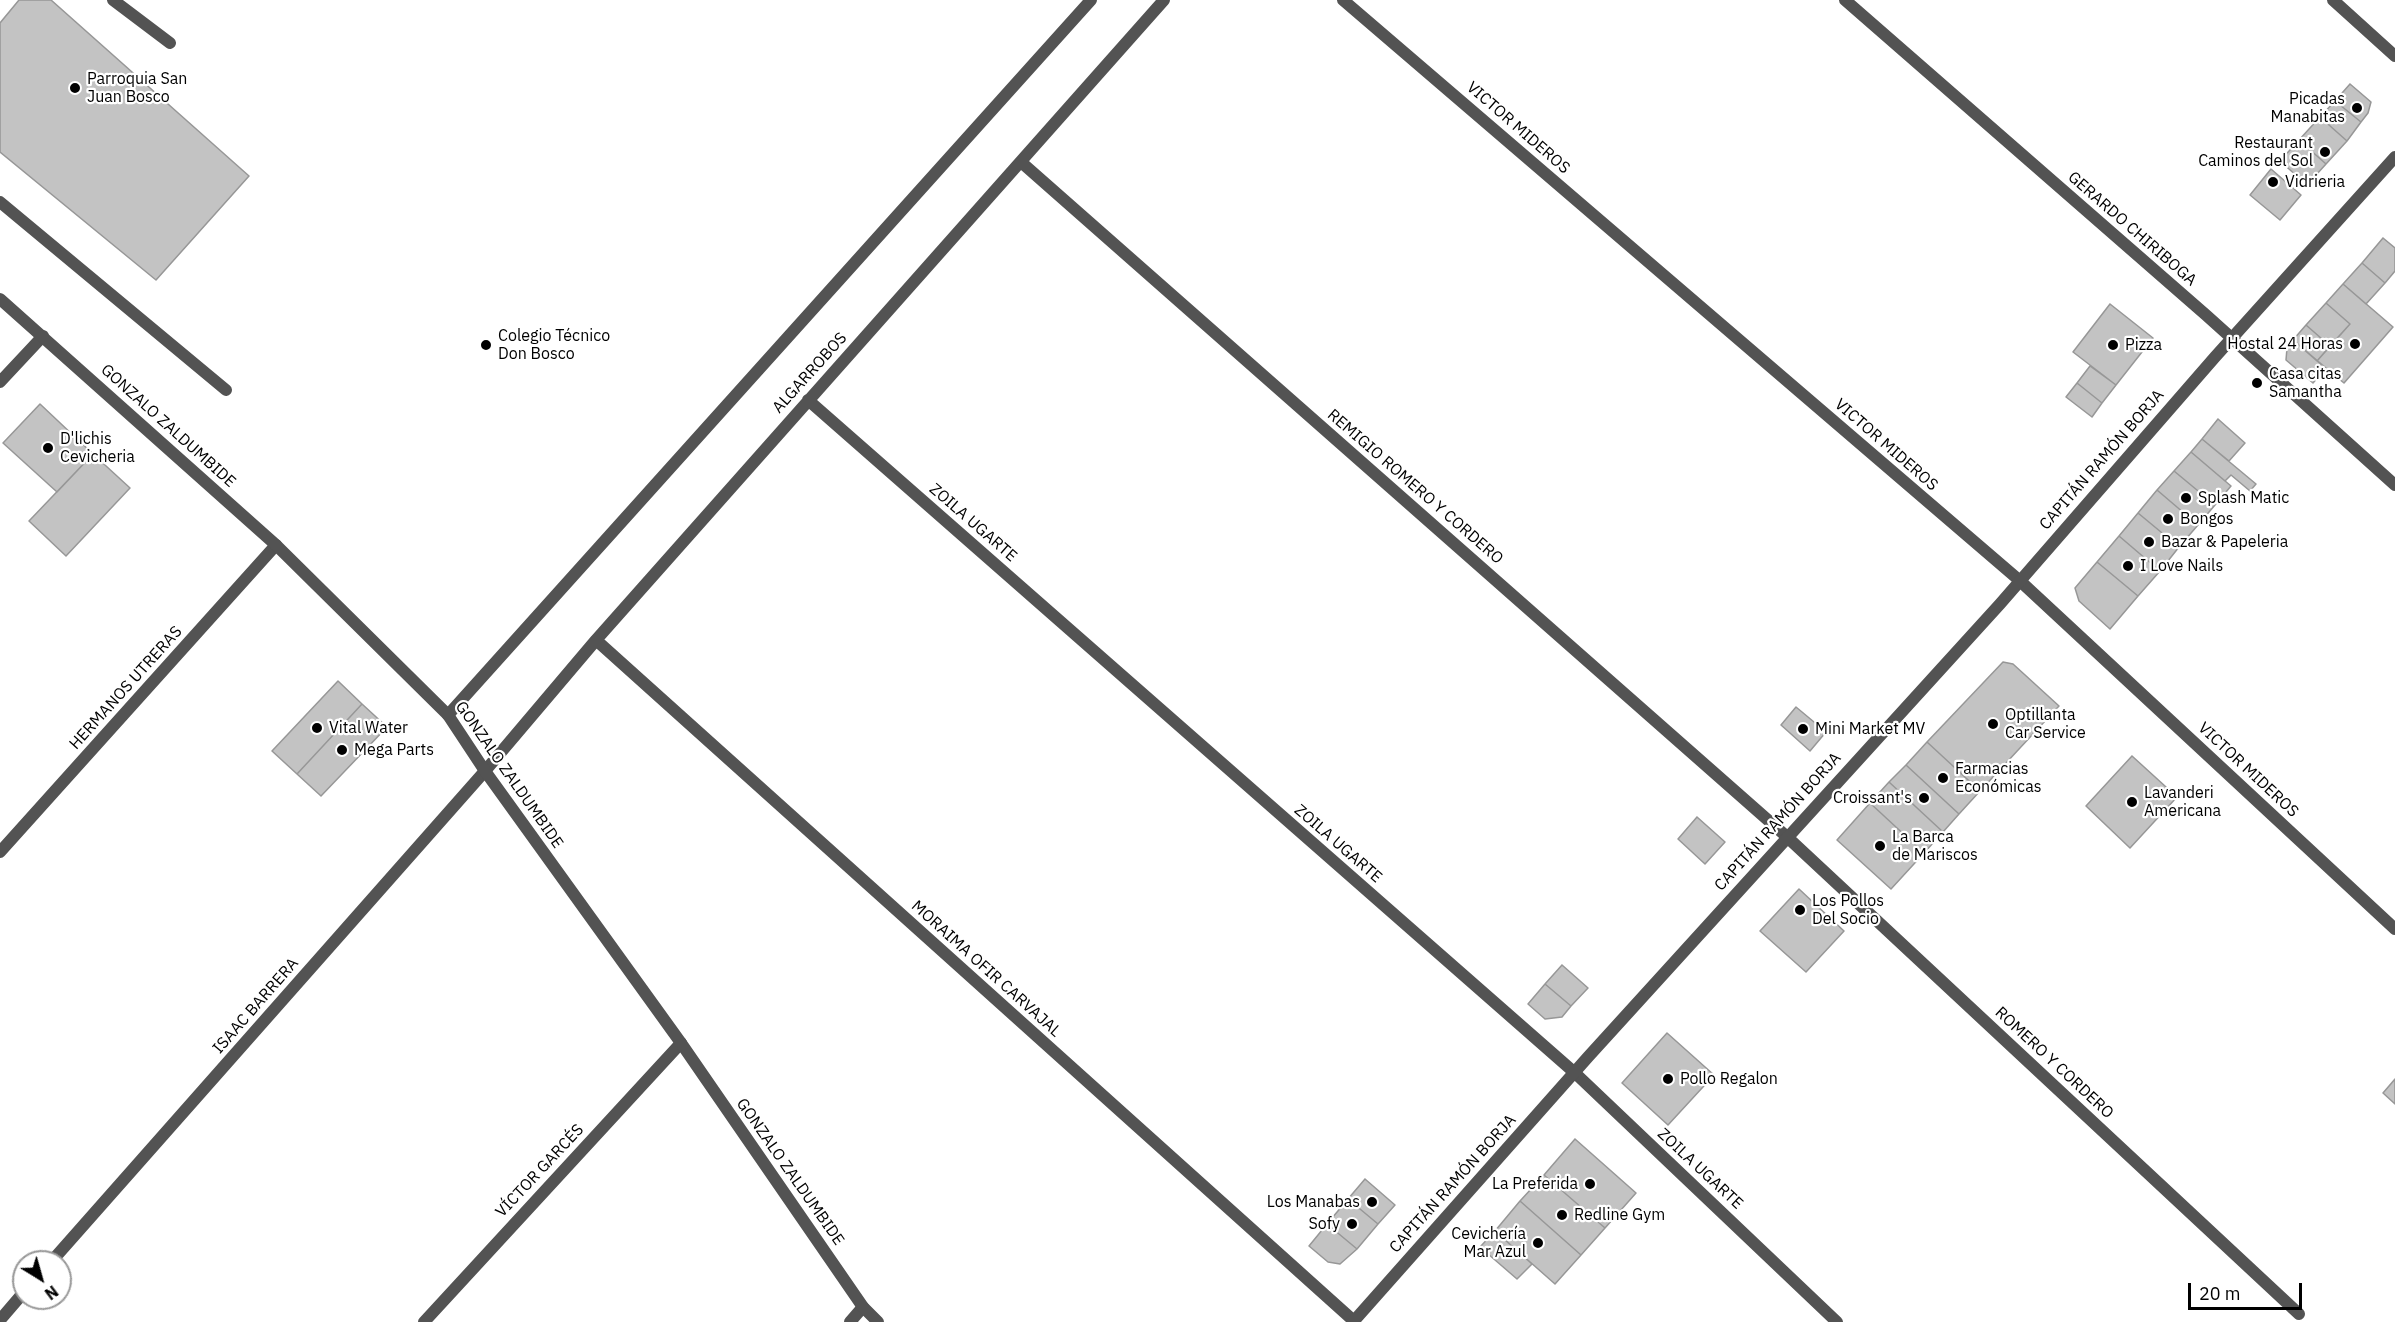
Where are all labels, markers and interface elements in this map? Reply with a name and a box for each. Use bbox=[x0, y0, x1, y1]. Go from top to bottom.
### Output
place label: Parroquia San Juan Bosco bbox=[87, 69, 187, 107]
street label: VICTOR MIDEROS bbox=[1462, 78, 1574, 178]
marker: Parroquia San Juan Bosco bbox=[68, 81, 82, 95]
place label: Picadas Manabitas bbox=[2271, 89, 2345, 127]
marker: Picadas Manabitas bbox=[2350, 101, 2364, 115]
place label: Restaurant Caminos del Sol bbox=[2198, 133, 2313, 171]
marker: Restaurant Caminos del Sol bbox=[2318, 145, 2332, 159]
street label: GERARDO CHIRIBOGA bbox=[2064, 168, 2200, 290]
place label: Vidrieria bbox=[2285, 172, 2345, 192]
marker: Vidrieria bbox=[2266, 175, 2280, 189]
place label: Colegio Técnico Don Bosco bbox=[498, 326, 610, 364]
street label: ALGARROBOS bbox=[769, 329, 851, 417]
place label: Hostal 24 Horas bbox=[2227, 334, 2343, 354]
place label: Pizza bbox=[2125, 335, 2162, 355]
marker: Hostal 24 Horas bbox=[2348, 337, 2362, 351]
marker: Colegio Técnico Don Bosco bbox=[479, 338, 493, 352]
marker: Pizza bbox=[2106, 338, 2120, 352]
street label: GONZALO ZALDUMBIDE bbox=[97, 360, 239, 492]
place label: Casa citas Samantha bbox=[2269, 364, 2342, 402]
marker: Casa citas Samantha bbox=[2250, 376, 2264, 390]
street label: CAPITÁN RAMÓN BORJA bbox=[2036, 386, 2168, 534]
street label: VICTOR MIDEROS bbox=[1830, 395, 1942, 495]
street label: REMIGIO ROMERO Y CORDERO bbox=[1323, 405, 1507, 569]
place label: D'lichis Cevicheria bbox=[60, 429, 135, 467]
marker: D'lichis Cevicheria bbox=[41, 441, 55, 455]
street label: ZOILA UGARTE bbox=[925, 480, 1021, 566]
place label: Splash Matic bbox=[2198, 488, 2289, 508]
marker: Splash Matic bbox=[2179, 491, 2193, 505]
place label: Bongos bbox=[2180, 509, 2234, 529]
marker: Bongos bbox=[2161, 512, 2175, 526]
place label: Bazar & Papeleria bbox=[2161, 532, 2288, 552]
marker: Bazar & Papeleria bbox=[2142, 535, 2156, 549]
place label: I Love Nails bbox=[2140, 556, 2223, 576]
marker: I Love Nails bbox=[2121, 559, 2135, 573]
street label: HERMANOS UTRERAS bbox=[66, 622, 186, 754]
street label: GONZALO ZALDUMBIDE bbox=[451, 698, 567, 852]
place label: Optillanta Car Service bbox=[2005, 705, 2086, 743]
marker: Optillanta Car Service bbox=[1986, 717, 2000, 731]
place label: Vital Water bbox=[329, 718, 408, 738]
place label: Mini Market MV bbox=[1815, 719, 1925, 739]
street label: VICTOR MIDEROS bbox=[2194, 719, 2302, 821]
marker: Vital Water bbox=[310, 721, 324, 735]
marker: Mini Market MV bbox=[1796, 722, 1810, 736]
place label: Mega Parts bbox=[354, 740, 434, 760]
marker: Mega Parts bbox=[335, 743, 349, 757]
street label: CAPITÁN RAMÓN BORJA bbox=[1711, 749, 1845, 895]
place label: Farmacias Económicas bbox=[1955, 759, 2041, 797]
marker: Farmacias Económicas bbox=[1936, 771, 1950, 785]
place label: Lavanderi Americana bbox=[2144, 783, 2221, 821]
place label: Croissant's bbox=[1833, 788, 1912, 808]
marker: Croissant's bbox=[1917, 791, 1931, 805]
marker: Lavanderi Americana bbox=[2125, 795, 2139, 809]
street label: ZOILA UGARTE bbox=[1290, 801, 1386, 887]
place label: La Barca de Mariscos bbox=[1892, 827, 1978, 865]
marker: La Barca de Mariscos bbox=[1873, 839, 1887, 853]
place label: Los Pollos Del Socio bbox=[1812, 891, 1884, 929]
street label: MORAIMA OFIR CARVAJAL bbox=[907, 897, 1065, 1041]
marker: Los Pollos Del Socio bbox=[1793, 903, 1807, 917]
street label: ISAAC BARRERA bbox=[209, 954, 303, 1058]
street label: ROMERO Y CORDERO bbox=[1991, 1003, 2117, 1123]
place label: Pollo Regalon bbox=[1680, 1069, 1778, 1089]
marker: Pollo Regalon bbox=[1661, 1072, 1675, 1086]
street label: GONZALO ZALDUMBIDE bbox=[732, 1095, 848, 1249]
street label: CAPITÁN RAMÓN BORJA bbox=[1386, 1111, 1520, 1257]
street label: VÍCTOR GARCÉS bbox=[492, 1120, 588, 1222]
street label: ZOILA UGARTE bbox=[1653, 1125, 1747, 1213]
place label: La Preferida bbox=[1492, 1174, 1578, 1194]
marker: La Preferida bbox=[1583, 1177, 1597, 1191]
place label: Los Manabas bbox=[1267, 1192, 1360, 1212]
marker: Los Manabas bbox=[1365, 1195, 1379, 1209]
place label: Redline Gym bbox=[1574, 1205, 1665, 1225]
marker: Redline Gym bbox=[1555, 1208, 1569, 1222]
place label: Sofy bbox=[1309, 1214, 1340, 1234]
marker: Sofy bbox=[1345, 1217, 1359, 1231]
place label: Cevichería Mar Azul bbox=[1451, 1224, 1526, 1262]
marker: Cevichería Mar Azul bbox=[1531, 1236, 1545, 1250]
north arrow bbox=[12, 1250, 72, 1310]
scale bar bbox=[2191, 1271, 2305, 1309]
text: N bbox=[41, 1281, 62, 1304]
text: 20 m bbox=[2199, 1282, 2241, 1305]

